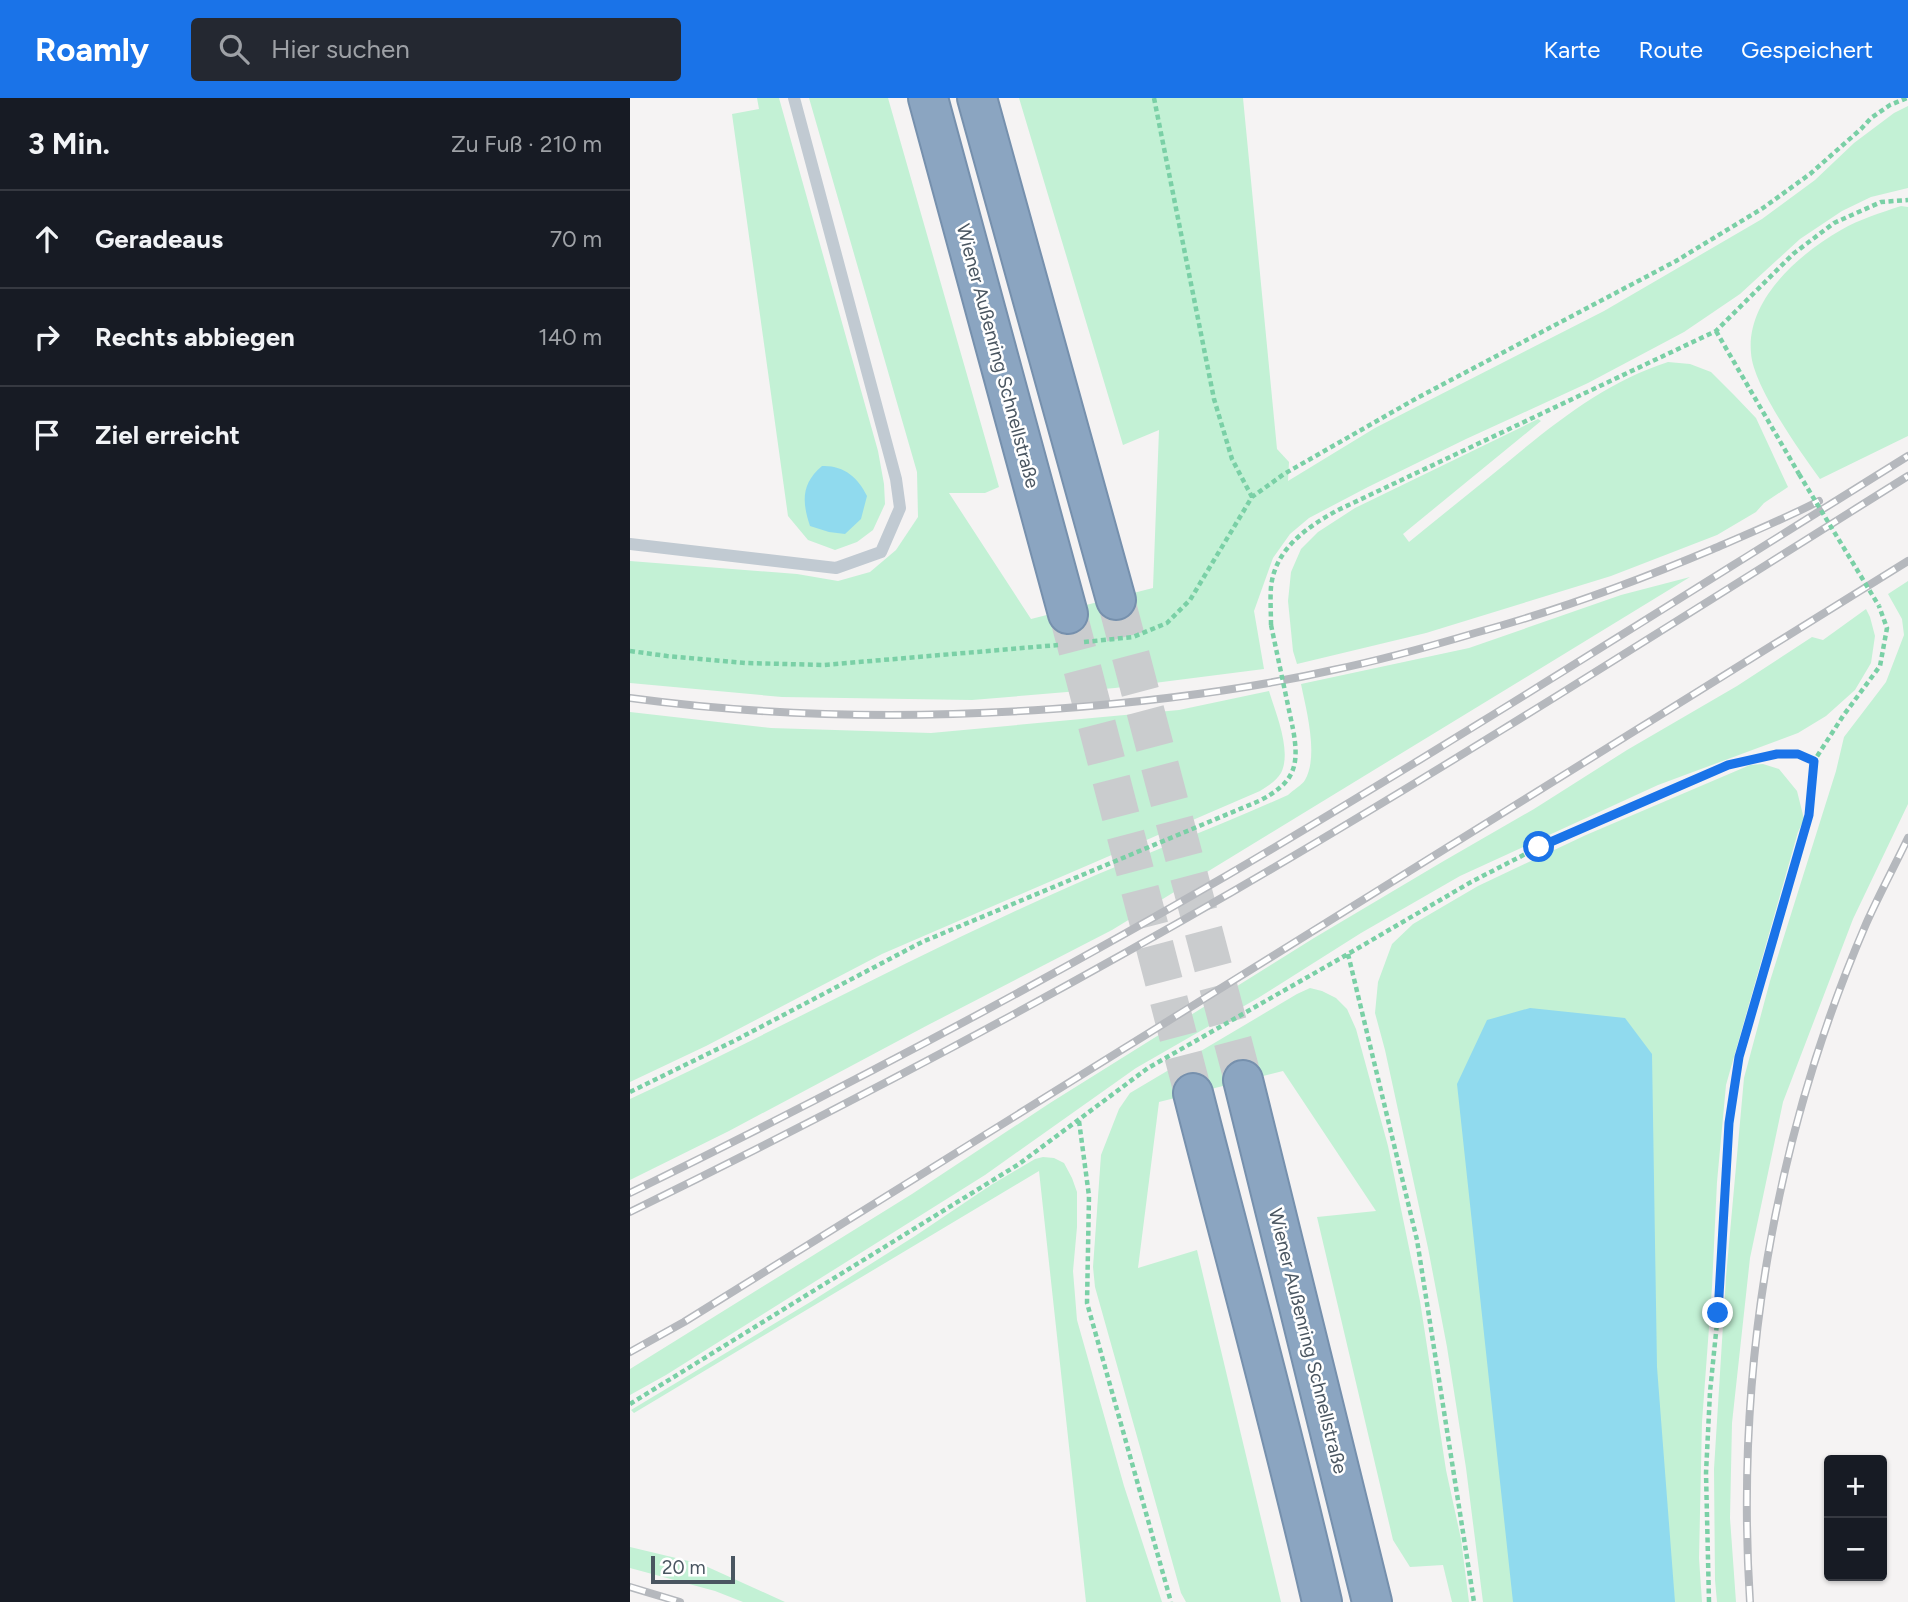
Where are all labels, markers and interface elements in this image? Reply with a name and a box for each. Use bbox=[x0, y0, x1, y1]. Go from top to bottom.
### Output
search box bbox=[191, 18, 681, 81]
text: Roamly bbox=[35, 30, 149, 69]
icon: search bbox=[215, 30, 253, 68]
text: Hier suchen bbox=[271, 33, 410, 65]
text: Karte bbox=[1544, 35, 1600, 64]
text: Route bbox=[1638, 35, 1703, 64]
text: Gespeichert bbox=[1741, 35, 1873, 64]
text: 3 Min. bbox=[28, 125, 110, 162]
text: Zu Fuß · 210 m bbox=[451, 130, 602, 158]
icon: ahead bbox=[28, 220, 66, 258]
street label: Wiener Außenring Schnellstraße bbox=[952, 221, 1044, 491]
text: Geradeaus bbox=[95, 223, 223, 255]
text: 70 m bbox=[550, 225, 602, 253]
icon: right bbox=[28, 318, 66, 356]
text: Rechts abbiegen bbox=[95, 321, 295, 353]
text: 140 m bbox=[538, 323, 602, 351]
icon: arrive bbox=[28, 416, 66, 454]
text: Ziel erreicht bbox=[95, 419, 240, 451]
route start bbox=[1523, 831, 1554, 862]
street label: Wiener Außenring Schnellstraße bbox=[1264, 1206, 1352, 1476]
route end bbox=[1702, 1297, 1733, 1328]
map controls bbox=[1824, 1455, 1887, 1581]
button: + bbox=[1824, 1455, 1887, 1518]
button: − bbox=[1824, 1518, 1887, 1581]
scale bar bbox=[651, 1553, 735, 1585]
text: 20 m bbox=[662, 1556, 706, 1579]

